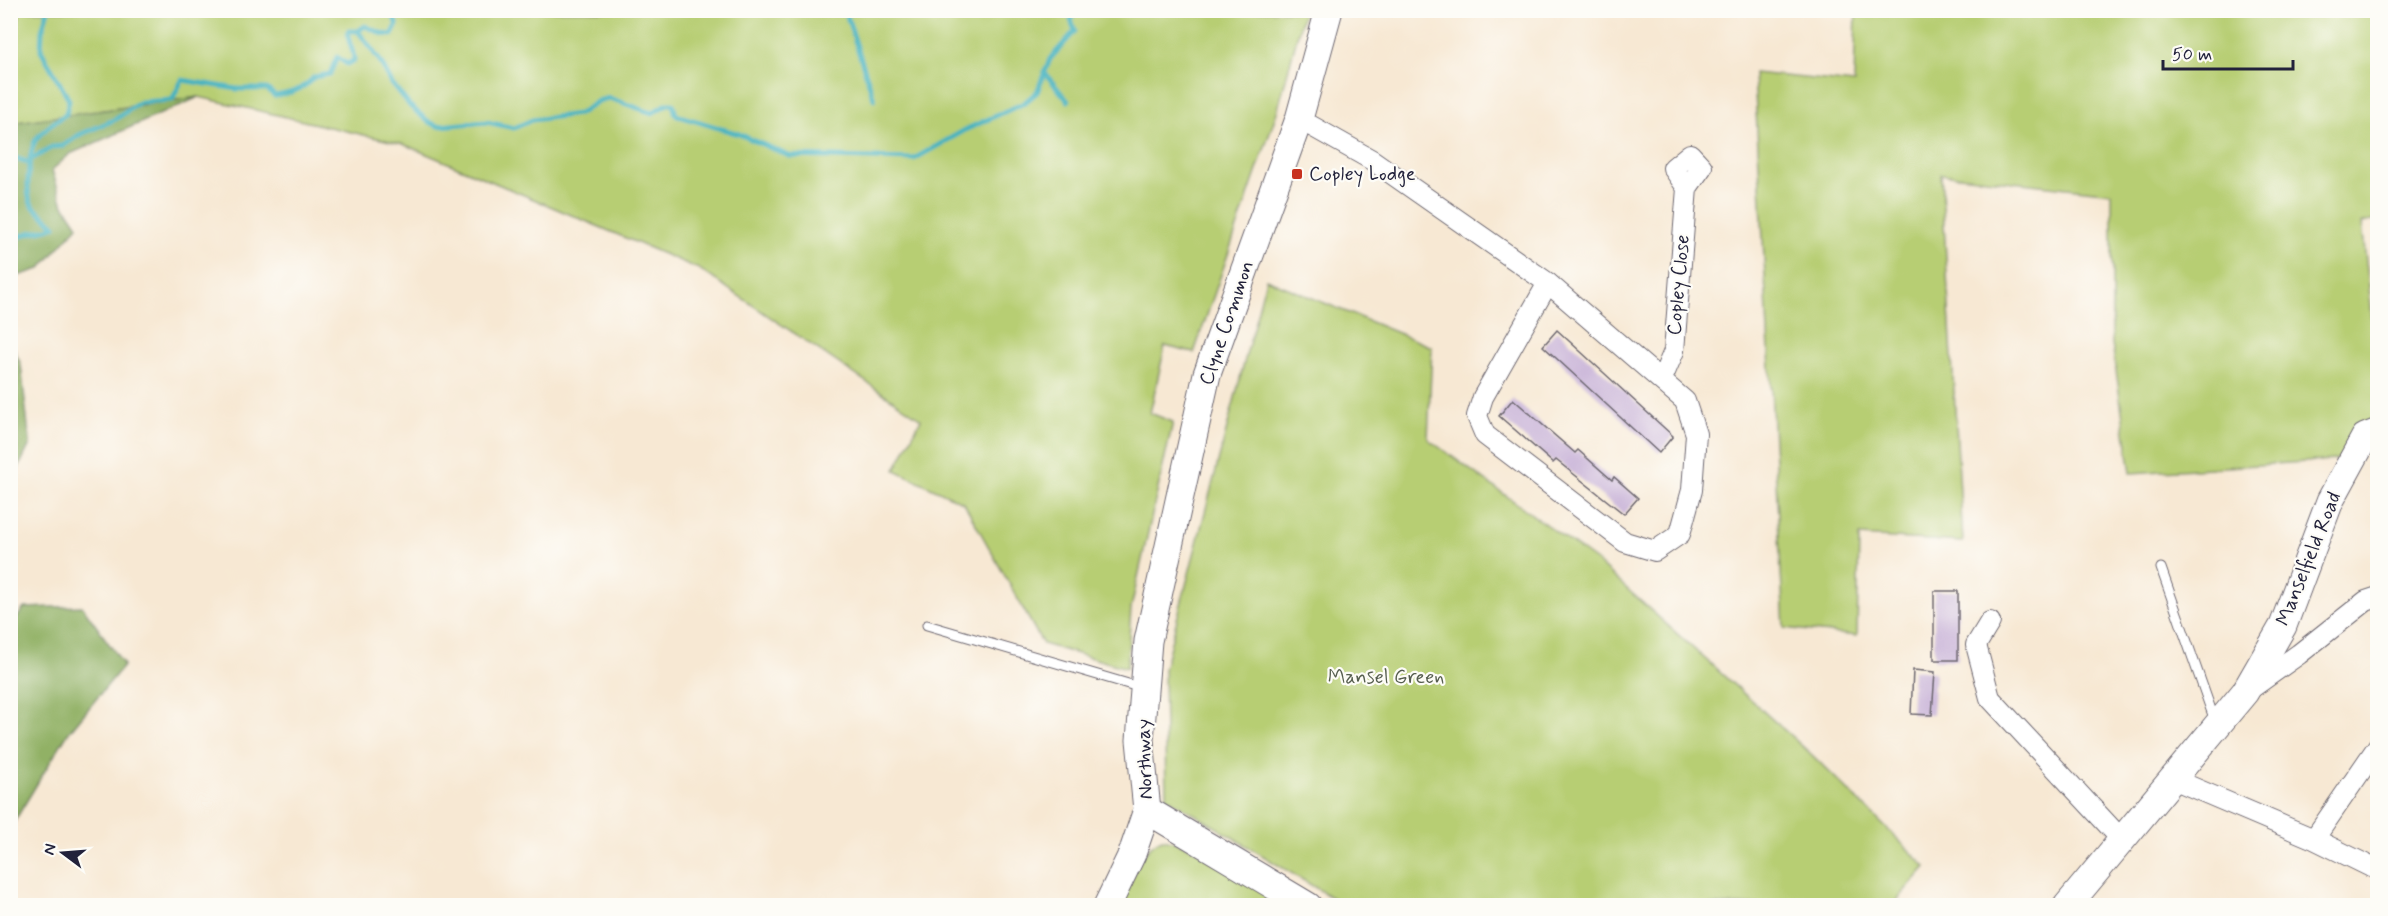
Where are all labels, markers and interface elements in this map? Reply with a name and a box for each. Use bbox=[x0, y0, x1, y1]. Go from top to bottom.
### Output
scale bar bbox=[2163, 33, 2294, 71]
text: 50 m bbox=[2172, 43, 2212, 67]
place label: Copley Lodge bbox=[1309, 161, 1416, 188]
marker: Copley Lodge bbox=[1290, 167, 1304, 181]
street label: Copley Close bbox=[1661, 234, 1697, 336]
street label: Clyne Common bbox=[1193, 257, 1261, 389]
street label: Manselfield Road bbox=[2270, 488, 2348, 630]
park label: Mansel Green bbox=[1328, 664, 1444, 691]
street label: Northway bbox=[1130, 718, 1160, 800]
north arrow bbox=[33, 823, 93, 883]
text: N bbox=[38, 841, 62, 857]

